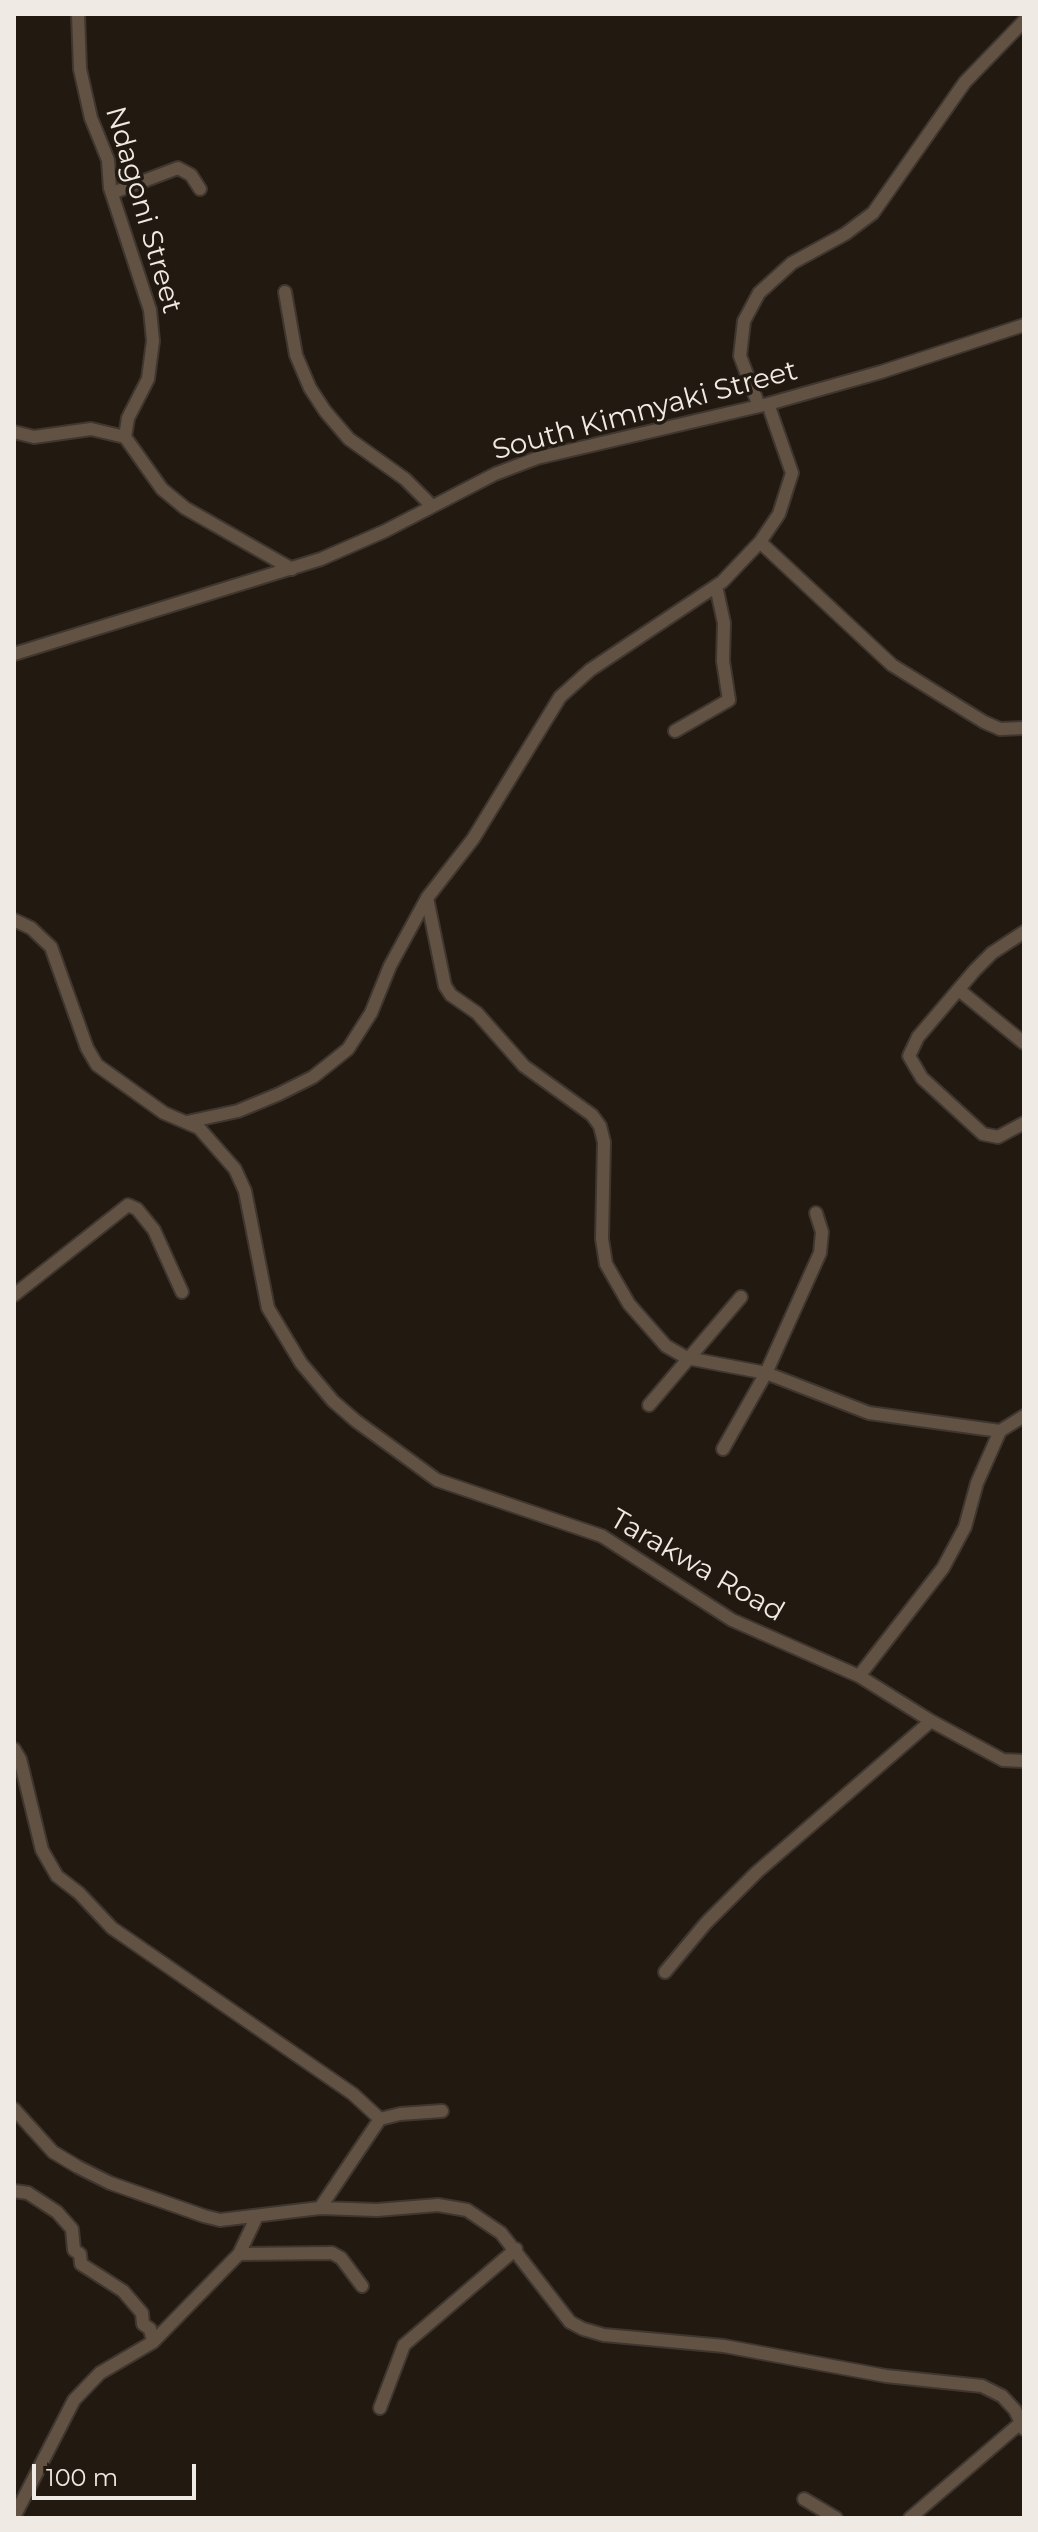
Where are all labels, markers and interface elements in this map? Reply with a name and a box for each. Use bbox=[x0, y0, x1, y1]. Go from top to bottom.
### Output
street label: Ndagoni Street bbox=[97, 103, 189, 317]
street label: South Kimnyaki Street bbox=[489, 354, 801, 468]
street label: Tarakwa Road bbox=[604, 1503, 790, 1629]
scale bar bbox=[36, 2448, 200, 2498]
text: 100 m bbox=[46, 2463, 118, 2492]

